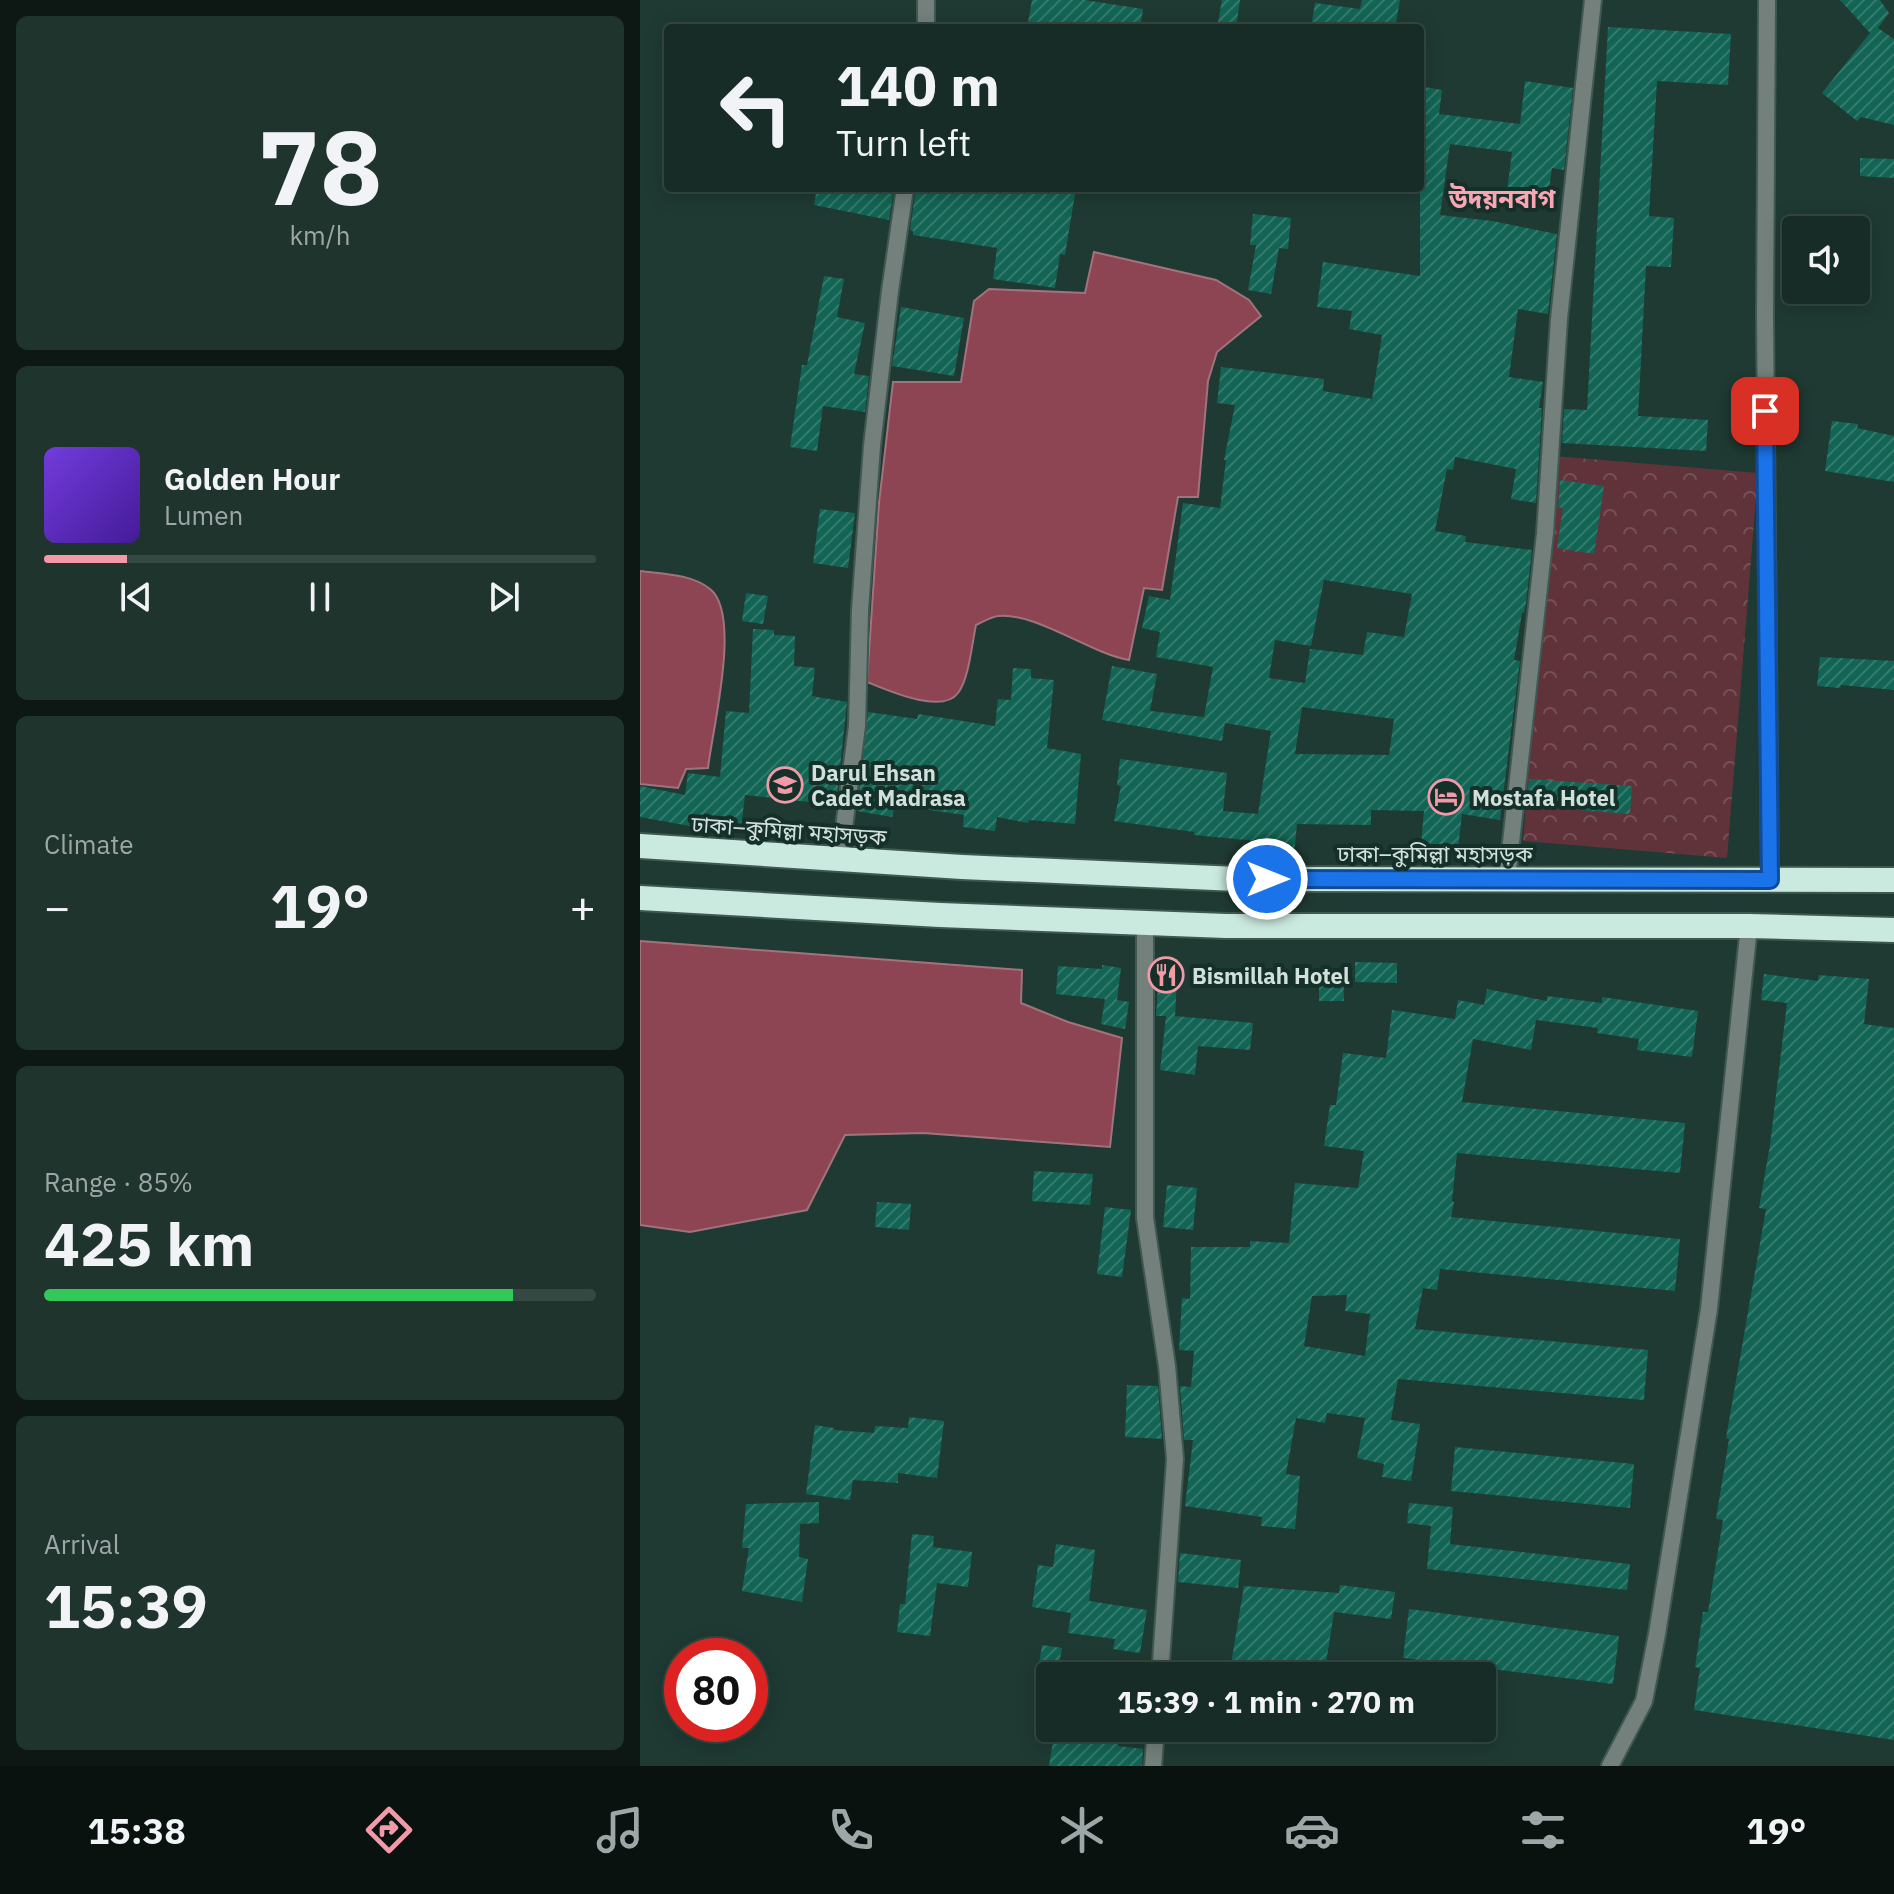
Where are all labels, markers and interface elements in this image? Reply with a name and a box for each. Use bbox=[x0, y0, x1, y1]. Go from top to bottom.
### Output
text: 140 m bbox=[836, 49, 1000, 121]
icon: left bbox=[704, 56, 808, 160]
text: 78 bbox=[258, 98, 382, 234]
text: Turn left bbox=[836, 119, 971, 166]
district label: উদয়নবাগ bbox=[1448, 181, 1556, 215]
map controls bbox=[1782, 216, 1870, 304]
button: sound bbox=[1782, 216, 1870, 304]
text: km/h bbox=[289, 218, 351, 252]
pin bbox=[1731, 377, 1799, 445]
icon: arrive bbox=[1743, 389, 1787, 433]
text: Golden Hour bbox=[164, 459, 340, 498]
text: Lumen bbox=[164, 498, 243, 532]
icon: previous bbox=[114, 575, 158, 619]
icon: pause bbox=[298, 575, 342, 619]
icon: next bbox=[482, 575, 526, 619]
place label: Darul Ehsan Cadet Madrasa bbox=[811, 758, 966, 812]
school or university icon: Darul Ehsan Cadet Madrasa bbox=[766, 766, 804, 804]
hotel icon: Mostafa Hotel bbox=[1427, 778, 1465, 816]
place label: Mostafa Hotel bbox=[1472, 783, 1616, 812]
street label: ঢাকা–কুমিল্লা মহাসড়ক bbox=[690, 809, 888, 851]
text: Climate bbox=[44, 827, 134, 861]
position arrow bbox=[1225, 837, 1309, 921]
street label: ঢাকা–কুমিল্লা মহাসড়ক bbox=[1336, 839, 1533, 868]
text: 19° bbox=[270, 866, 370, 945]
text: − bbox=[44, 878, 70, 935]
text: + bbox=[570, 878, 596, 935]
restaurant icon: Bismillah Hotel bbox=[1147, 956, 1185, 994]
place label: Bismillah Hotel bbox=[1192, 961, 1350, 990]
text: Range · 85% bbox=[44, 1165, 193, 1199]
text: 425 km bbox=[44, 1204, 254, 1283]
text: Arrival bbox=[44, 1527, 120, 1561]
text: 15:39 bbox=[44, 1566, 208, 1645]
speed limit sign: 80 bbox=[664, 1638, 768, 1742]
text: 15:39 · 1 min · 270 m bbox=[1117, 1682, 1415, 1721]
icon: directions bbox=[361, 1802, 417, 1858]
icon: music bbox=[592, 1802, 648, 1858]
icon: phone bbox=[823, 1802, 879, 1858]
icon: climate bbox=[1054, 1802, 1110, 1858]
icon: car bbox=[1284, 1802, 1340, 1858]
icon: filters bbox=[1515, 1802, 1571, 1858]
text: 15:38 bbox=[87, 1807, 186, 1854]
text: 19° bbox=[1746, 1807, 1806, 1854]

